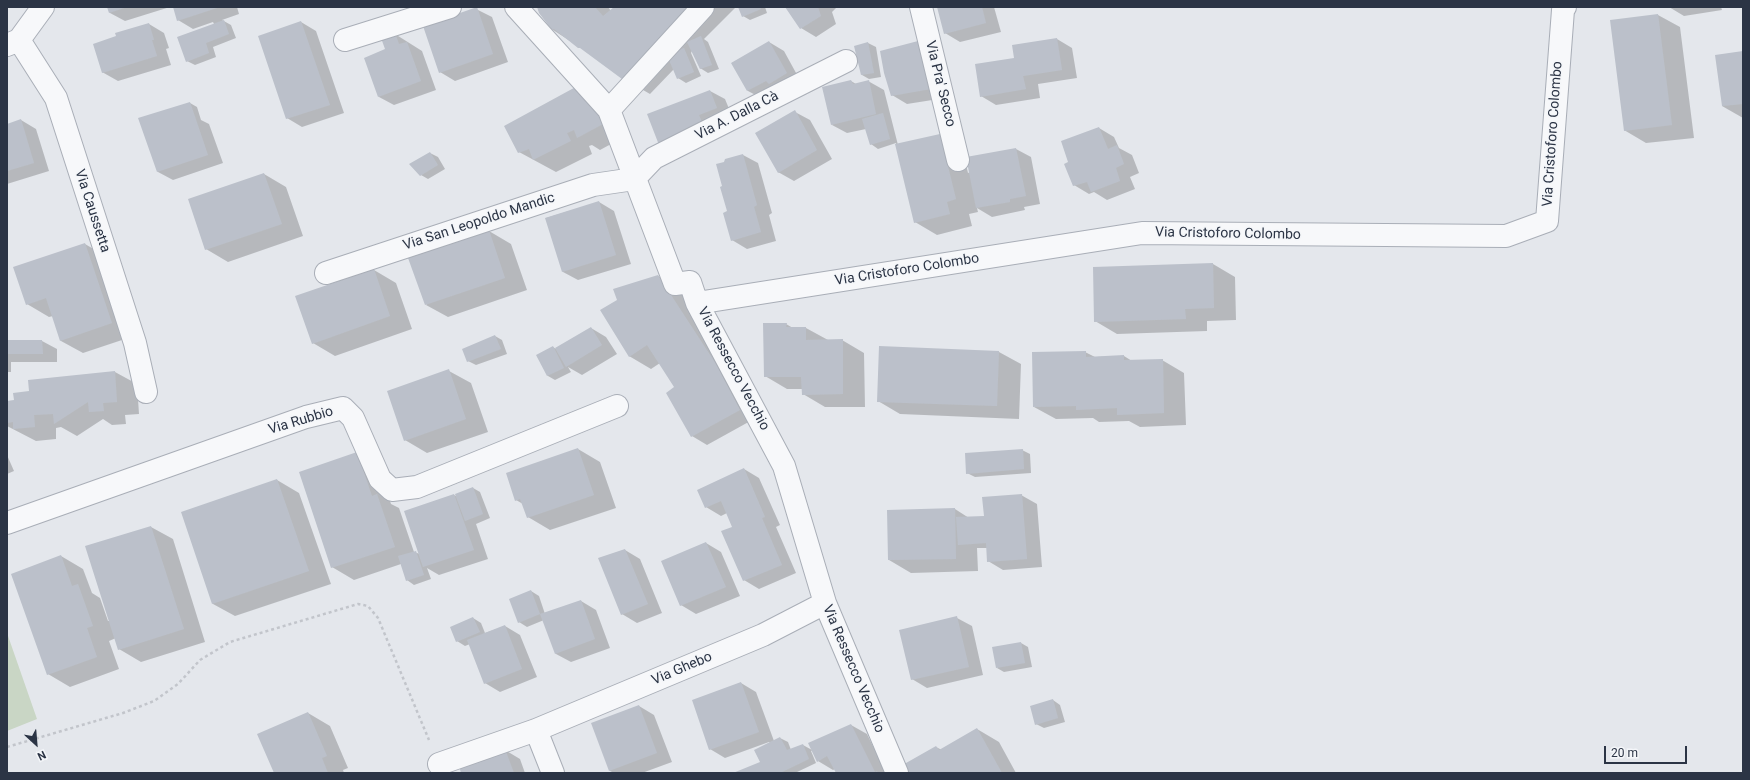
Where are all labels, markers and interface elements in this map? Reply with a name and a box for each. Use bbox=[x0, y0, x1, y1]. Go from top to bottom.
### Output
street label: Via Pra' Secco bbox=[921, 39, 959, 129]
street label: Via Cristoforo Colombo bbox=[1540, 61, 1566, 207]
street label: Via A. Dalla Cà bbox=[693, 88, 781, 144]
street label: Via Caussetta bbox=[71, 167, 113, 255]
street label: Via San Leopoldo Mandic bbox=[401, 190, 557, 254]
street label: Via Cristoforo Colombo bbox=[1155, 224, 1301, 244]
street label: Via Cristoforo Colombo bbox=[834, 250, 980, 290]
street label: Via Ressecco Vecchio bbox=[693, 304, 773, 434]
street label: Via Rubbio bbox=[267, 403, 335, 439]
street label: Via Ressecco Vecchio bbox=[818, 603, 888, 735]
street label: Via Ghebo bbox=[649, 649, 715, 689]
north arrow bbox=[16, 724, 56, 764]
scale bar bbox=[1606, 738, 1689, 764]
text: 20 m bbox=[1611, 746, 1638, 760]
text: N bbox=[35, 748, 48, 763]

